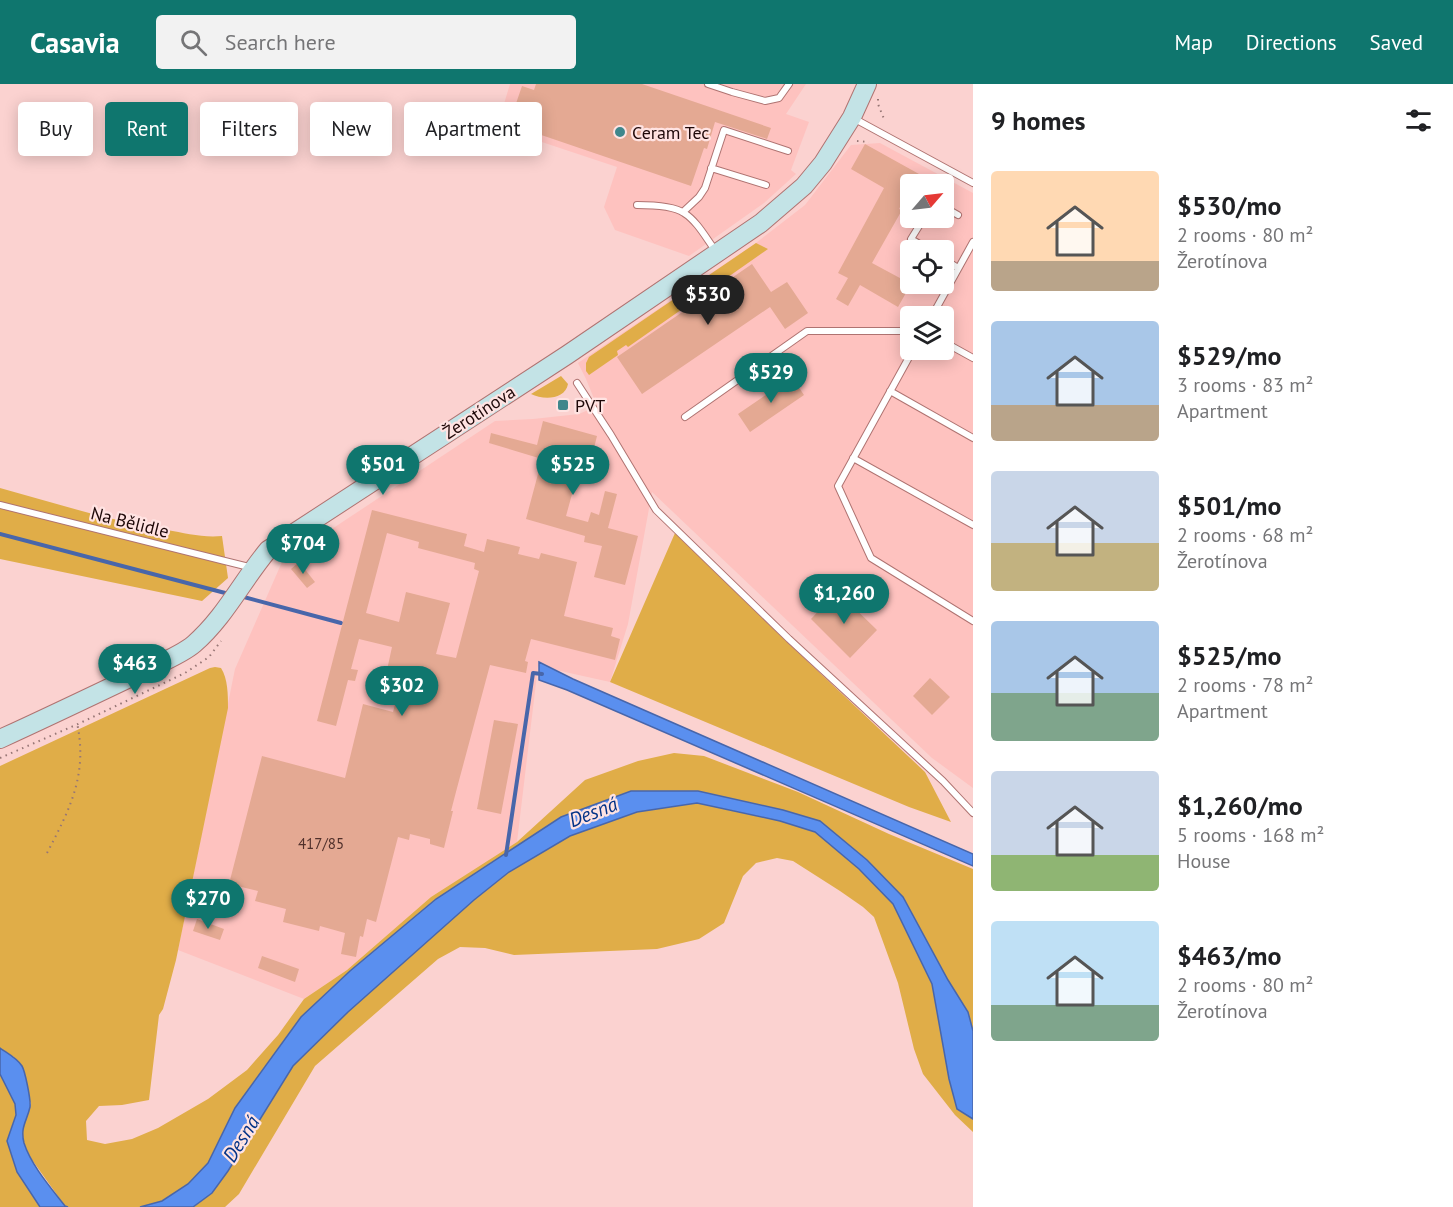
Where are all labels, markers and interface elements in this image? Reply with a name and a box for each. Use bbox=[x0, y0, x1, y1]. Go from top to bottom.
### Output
search box bbox=[156, 15, 576, 69]
text: Casavia bbox=[30, 24, 120, 61]
icon: search bbox=[177, 26, 210, 59]
text: Search here bbox=[225, 28, 336, 56]
text: Map bbox=[1174, 29, 1213, 56]
text: Directions bbox=[1246, 29, 1337, 56]
text: Saved bbox=[1370, 29, 1423, 56]
chip: Buy bbox=[18, 102, 93, 156]
chip: Rent bbox=[105, 102, 188, 156]
chip: Filters bbox=[200, 102, 298, 156]
chip: New bbox=[310, 102, 392, 156]
chip: Apartment bbox=[404, 102, 542, 156]
text: 9 homes bbox=[991, 104, 1086, 137]
icon: filters bbox=[1402, 104, 1435, 137]
place label: Ceram Tec bbox=[632, 121, 709, 144]
marker: Ceram Tec bbox=[613, 125, 627, 139]
north arrow bbox=[900, 174, 954, 228]
map controls bbox=[900, 174, 954, 360]
text: $530/mo bbox=[1177, 189, 1281, 222]
icon: home bbox=[1039, 195, 1111, 267]
text: 2 rooms · 80 m² bbox=[1177, 222, 1313, 248]
button: locate bbox=[900, 240, 954, 294]
text: Žerotínova bbox=[1177, 248, 1268, 274]
pin: $530 bbox=[672, 275, 744, 326]
text: $530 bbox=[685, 281, 731, 307]
button: layers bbox=[900, 306, 954, 360]
text: $529/mo bbox=[1177, 339, 1281, 372]
icon: home bbox=[1039, 345, 1111, 417]
pin: $529 bbox=[735, 353, 807, 404]
text: $529 bbox=[748, 359, 794, 385]
text: 3 rooms · 83 m² bbox=[1177, 372, 1313, 398]
street label: Žerotínova bbox=[439, 380, 519, 444]
place label: PVT bbox=[575, 394, 605, 417]
marker: PVT bbox=[556, 398, 570, 412]
text: Apartment bbox=[1177, 398, 1268, 424]
pin: $501 bbox=[347, 445, 419, 496]
pin: $525 bbox=[537, 445, 609, 496]
text: $501 bbox=[360, 451, 406, 477]
text: $525 bbox=[550, 451, 596, 477]
text: $501/mo bbox=[1177, 489, 1281, 522]
icon: home bbox=[1039, 495, 1111, 567]
street label: Na Bělidle bbox=[89, 501, 171, 543]
text: 2 rooms · 68 m² bbox=[1177, 522, 1313, 548]
pin: $704 bbox=[267, 524, 339, 575]
text: $704 bbox=[280, 530, 326, 556]
text: Žerotínova bbox=[1177, 548, 1268, 574]
pin: $1,260 bbox=[795, 574, 893, 625]
text: $1,260 bbox=[813, 580, 875, 606]
text: $525/mo bbox=[1177, 639, 1281, 672]
pin: $463 bbox=[99, 644, 171, 695]
icon: home bbox=[1039, 645, 1111, 717]
text: $463 bbox=[112, 650, 158, 676]
pin: $302 bbox=[366, 666, 438, 717]
text: $302 bbox=[379, 672, 425, 698]
text: 2 rooms · 78 m² bbox=[1177, 672, 1313, 698]
text: Apartment bbox=[1177, 698, 1268, 724]
text: $1,260/mo bbox=[1177, 789, 1303, 822]
water label: Desná bbox=[565, 791, 621, 833]
icon: home bbox=[1039, 795, 1111, 867]
text: 5 rooms · 168 m² bbox=[1177, 822, 1324, 848]
house number: 417/85 bbox=[298, 834, 344, 853]
text: House bbox=[1177, 848, 1231, 874]
pin: $270 bbox=[172, 879, 244, 930]
text: $270 bbox=[185, 885, 231, 911]
text: $463/mo bbox=[1177, 939, 1281, 972]
icon: home bbox=[1039, 945, 1111, 1017]
text: 2 rooms · 80 m² bbox=[1177, 972, 1313, 998]
text: Žerotínova bbox=[1177, 998, 1268, 1024]
water label: Desná bbox=[217, 1111, 265, 1167]

